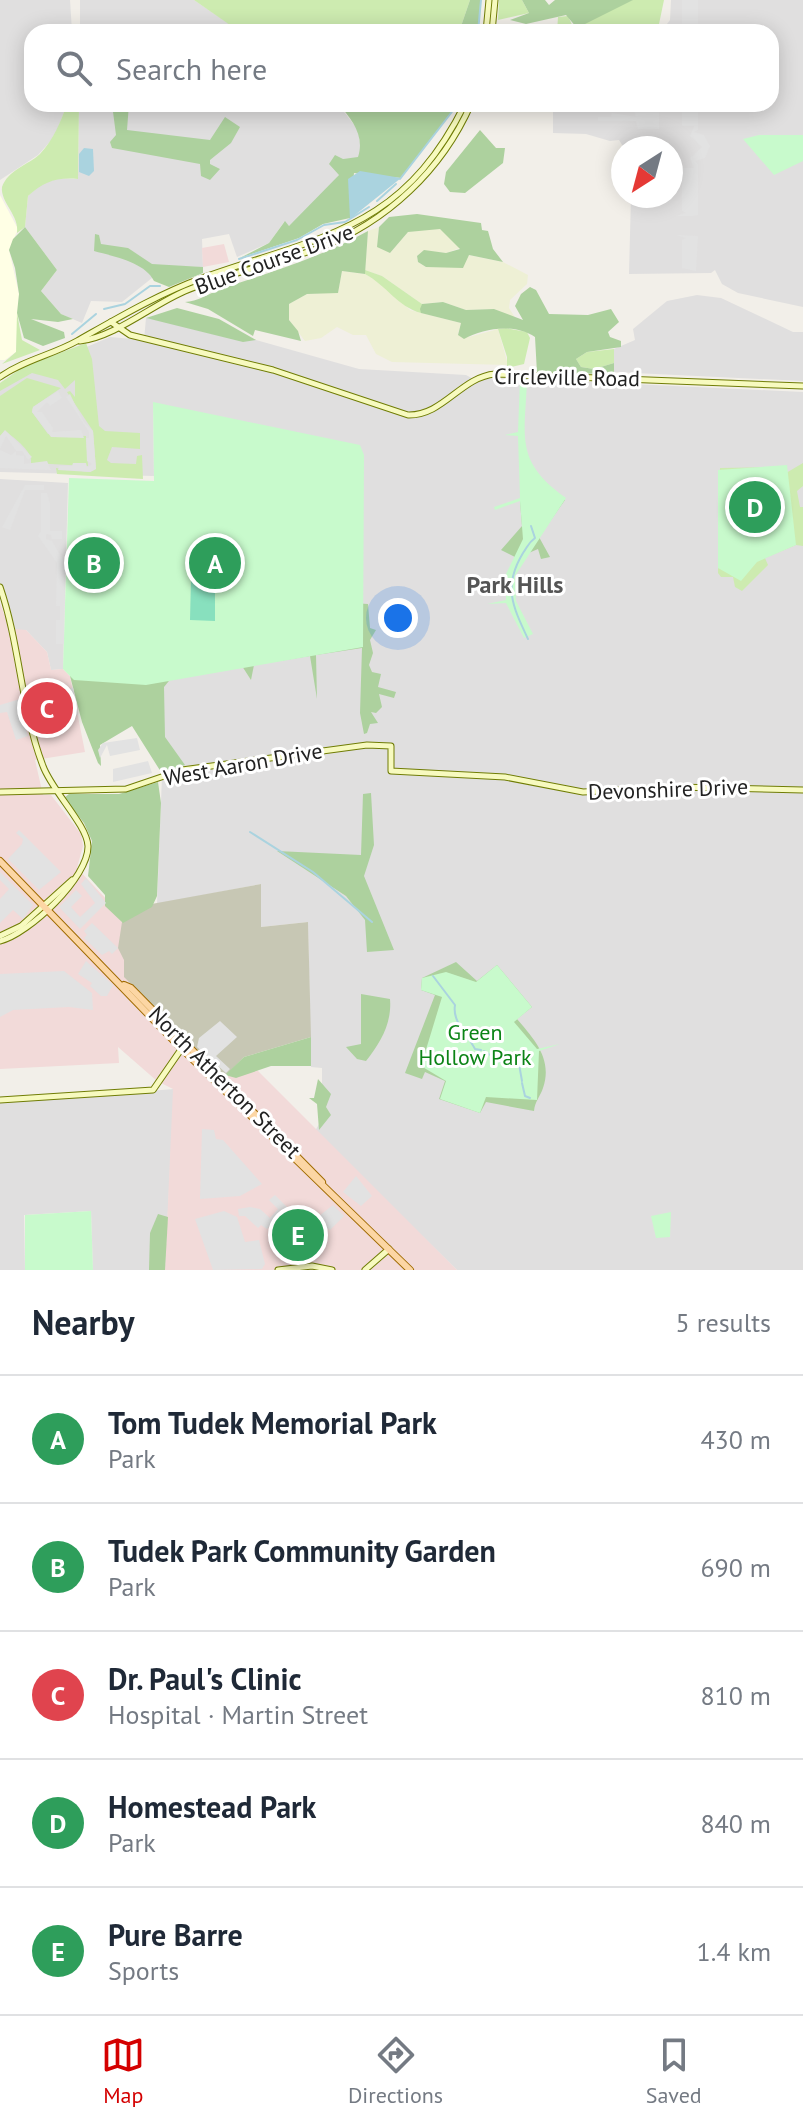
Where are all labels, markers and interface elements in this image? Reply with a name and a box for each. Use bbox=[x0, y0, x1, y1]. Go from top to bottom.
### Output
search box bbox=[24, 24, 779, 112]
icon: search bbox=[52, 46, 96, 90]
text: Search here bbox=[116, 49, 267, 88]
north arrow bbox=[611, 136, 683, 208]
street label: Blue Course Drive bbox=[191, 217, 357, 301]
street label: Circleville Road bbox=[494, 362, 640, 392]
pin: D bbox=[729, 477, 781, 537]
pin: B bbox=[68, 533, 120, 593]
pin: A bbox=[189, 533, 241, 593]
district label: Park Hills bbox=[467, 569, 563, 600]
your location bbox=[378, 598, 418, 638]
pin: C bbox=[21, 678, 73, 738]
street label: West Aaron Drive bbox=[161, 736, 325, 792]
street label: Devonshire Drive bbox=[587, 772, 749, 806]
street label: North Atherton Street bbox=[143, 1000, 307, 1164]
park label: Green Hollow Park bbox=[419, 1018, 532, 1071]
pin: E bbox=[272, 1205, 324, 1265]
text: Nearby bbox=[32, 1300, 134, 1344]
text: 5 results bbox=[676, 1306, 771, 1339]
text: Tom Tudek Memorial Park bbox=[108, 1403, 437, 1442]
text: A bbox=[50, 1423, 66, 1456]
text: 430 m bbox=[700, 1423, 771, 1456]
text: Park bbox=[108, 1442, 156, 1475]
text: Tudek Park Community Garden bbox=[108, 1531, 496, 1570]
text: B bbox=[50, 1551, 66, 1584]
text: 690 m bbox=[700, 1551, 771, 1584]
text: Park bbox=[108, 1570, 156, 1603]
text: Dr. Paul's Clinic bbox=[108, 1659, 302, 1698]
text: C bbox=[51, 1679, 65, 1712]
text: 810 m bbox=[700, 1679, 771, 1712]
text: Hospital · Martin Street bbox=[108, 1698, 368, 1731]
text: Homestead Park bbox=[108, 1787, 316, 1826]
text: D bbox=[50, 1807, 66, 1840]
text: 840 m bbox=[700, 1807, 771, 1840]
text: Park bbox=[108, 1826, 156, 1859]
text: Pure Barre bbox=[108, 1915, 243, 1954]
text: E bbox=[51, 1935, 65, 1968]
text: 1.4 km bbox=[697, 1935, 771, 1968]
text: Sports bbox=[108, 1954, 179, 1987]
tab: Map bbox=[101, 2033, 145, 2109]
tab: Directions bbox=[348, 2033, 443, 2109]
tab: Saved bbox=[646, 2033, 702, 2109]

